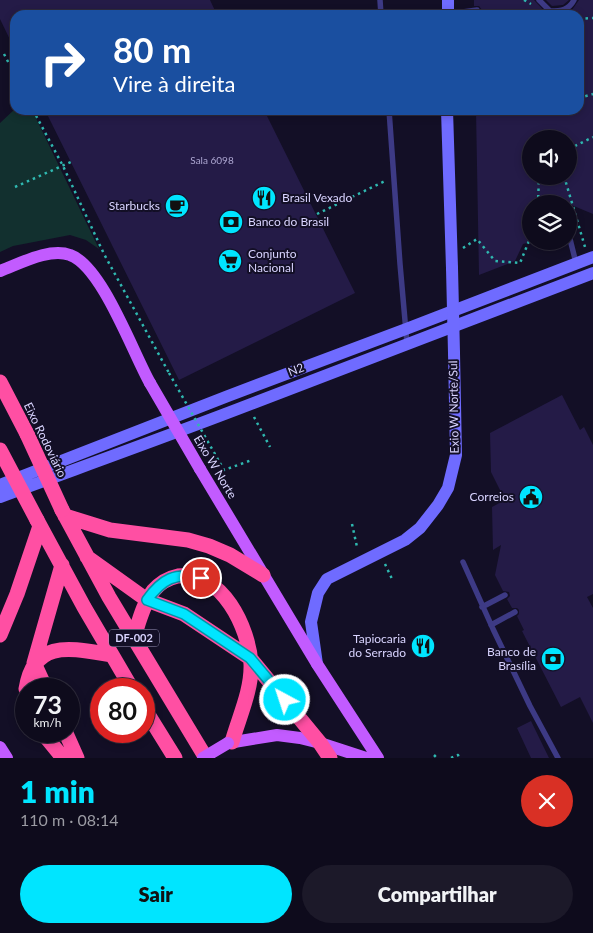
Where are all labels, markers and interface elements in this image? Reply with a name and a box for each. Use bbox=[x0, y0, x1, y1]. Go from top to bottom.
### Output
text: 80 m bbox=[113, 28, 191, 70]
icon: right bbox=[30, 30, 95, 95]
text: Vire à direita bbox=[113, 70, 235, 97]
map controls bbox=[522, 130, 577, 250]
button: sound bbox=[522, 130, 577, 185]
house number: Sala 6098 bbox=[190, 154, 234, 166]
restaurant icon: Brasil Vexado bbox=[251, 185, 277, 211]
place label: Brasil Vexado bbox=[282, 190, 353, 205]
cafe icon: Starbucks bbox=[164, 193, 190, 219]
button: layers bbox=[522, 195, 577, 250]
place label: Starbucks bbox=[109, 198, 160, 213]
bank icon: Banco do Brasil bbox=[218, 209, 244, 235]
place label: Banco do Brasil bbox=[248, 214, 329, 229]
place label: Conjunto Nacional bbox=[248, 246, 297, 275]
supermarket icon: Conjunto Nacional bbox=[217, 248, 243, 274]
street label: N2 bbox=[286, 360, 306, 379]
street label: Exio W Norte/Sul bbox=[445, 360, 462, 454]
street label: Eixo Rodoviário bbox=[21, 400, 70, 480]
street label: Eixo W Norte bbox=[191, 432, 240, 501]
public building icon: Correios bbox=[518, 484, 544, 510]
place label: Correios bbox=[470, 489, 514, 504]
pin bbox=[180, 557, 222, 599]
icon: arrive bbox=[187, 564, 215, 592]
road number: DF-002 bbox=[109, 630, 159, 646]
place label: Tapiocaria do Serrado bbox=[348, 631, 406, 660]
restaurant icon: Tapiocaria do Serrado bbox=[410, 633, 436, 659]
place label: Banco de Brasília bbox=[487, 644, 536, 673]
bank icon: Banco de Brasília bbox=[540, 646, 566, 672]
position arrow bbox=[258, 673, 310, 725]
speed limit sign: 80 bbox=[90, 678, 155, 743]
text: 73 bbox=[33, 689, 62, 719]
text: km/h bbox=[33, 715, 62, 730]
text: 1 min bbox=[20, 773, 95, 809]
button: close bbox=[521, 775, 573, 827]
text: 110 m · 08:14 bbox=[20, 810, 119, 829]
button: Sair bbox=[20, 865, 292, 923]
button: Compartilhar bbox=[302, 865, 573, 923]

